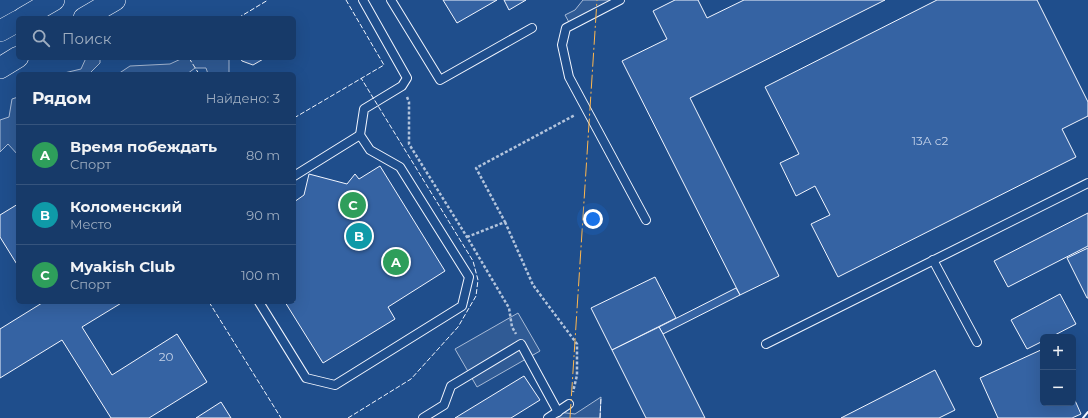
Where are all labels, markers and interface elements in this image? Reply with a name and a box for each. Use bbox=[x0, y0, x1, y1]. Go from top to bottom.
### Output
search box bbox=[16, 16, 296, 60]
icon: search bbox=[30, 27, 52, 49]
text: Поиск bbox=[62, 29, 111, 48]
text: Рядом bbox=[32, 88, 91, 108]
text: Найдено: 3 bbox=[206, 90, 280, 106]
house number: 13А с2 bbox=[912, 133, 949, 148]
text: Время побеждать bbox=[70, 137, 217, 156]
text: A bbox=[40, 147, 50, 163]
text: 80 m bbox=[246, 147, 280, 163]
text: Спорт bbox=[70, 156, 111, 172]
pin: C bbox=[340, 190, 366, 220]
text: Коломенский bbox=[70, 197, 182, 216]
text: B bbox=[40, 207, 50, 223]
text: 90 m bbox=[246, 207, 280, 223]
your location bbox=[583, 209, 603, 229]
text: Место bbox=[70, 216, 112, 232]
pin: B bbox=[346, 221, 372, 251]
pin: A bbox=[383, 247, 409, 277]
text: Myakish Club bbox=[70, 257, 175, 276]
text: C bbox=[40, 267, 50, 283]
text: 100 m bbox=[241, 267, 280, 283]
text: Спорт bbox=[70, 276, 111, 292]
map controls bbox=[1040, 334, 1076, 406]
button: + bbox=[1040, 334, 1076, 370]
house number: 20 bbox=[159, 349, 173, 364]
button: − bbox=[1040, 370, 1076, 406]

